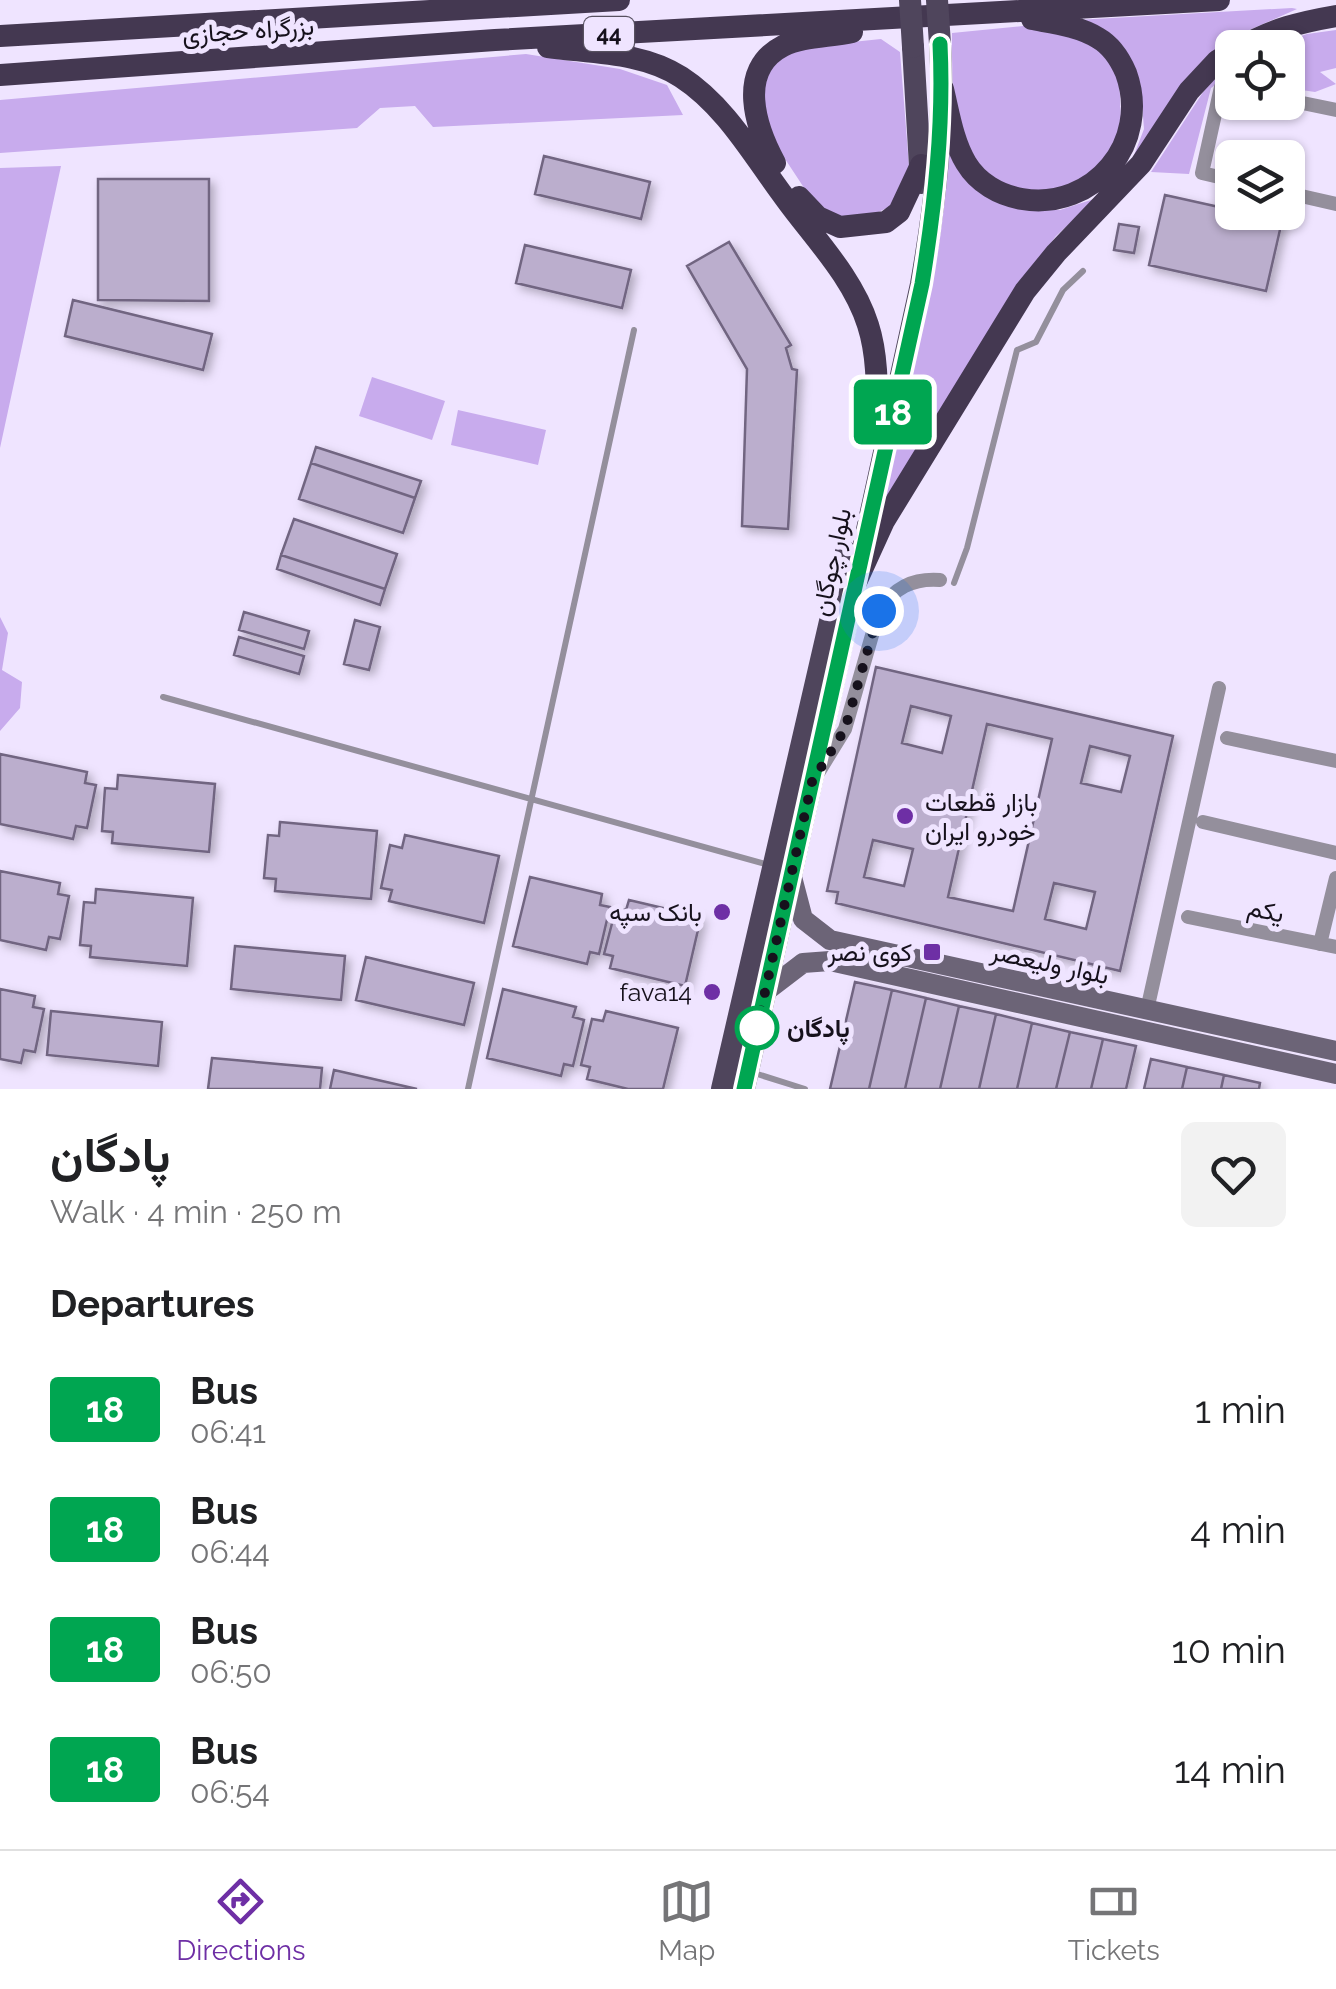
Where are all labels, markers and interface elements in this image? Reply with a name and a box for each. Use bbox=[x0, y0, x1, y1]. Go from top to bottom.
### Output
street label: بزرگراه حجازی bbox=[181, 10, 315, 51]
road number: 44 bbox=[584, 17, 634, 51]
map controls bbox=[1215, 30, 1305, 230]
button: locate bbox=[1215, 30, 1305, 120]
button: layers bbox=[1215, 140, 1305, 230]
line badge: 18 bbox=[848, 380, 938, 444]
text: 18 bbox=[874, 392, 912, 433]
street label: بلوار چوگان bbox=[805, 505, 859, 619]
your location bbox=[854, 586, 904, 636]
place label: بازار قطعات خودرو ایران bbox=[925, 787, 1038, 847]
marker: بازار قطعات خودرو ایران bbox=[894, 805, 916, 827]
street label: یکم bbox=[1245, 892, 1287, 930]
place label: بانک سپه bbox=[609, 897, 702, 929]
marker: بانک سپه bbox=[711, 901, 733, 923]
street label: بلوار ولیعصر bbox=[987, 936, 1112, 991]
place label: کوی نصر bbox=[826, 937, 912, 968]
marker: کوی نصر bbox=[921, 941, 943, 963]
place label: fava14 bbox=[620, 977, 692, 1007]
marker: fava14 bbox=[701, 981, 723, 1003]
marker: پادگان bbox=[736, 1007, 778, 1049]
place label: پادگان bbox=[787, 1013, 850, 1046]
button: heart bbox=[1181, 1122, 1286, 1227]
text: پادگان bbox=[50, 1127, 170, 1183]
text: Walk · 4 min · 250 m bbox=[50, 1193, 342, 1230]
text: Departures bbox=[50, 1281, 255, 1326]
text: Bus bbox=[190, 1368, 258, 1413]
text: 1 min bbox=[1195, 1387, 1286, 1432]
text: 18 bbox=[86, 1389, 124, 1430]
text: 06:41 bbox=[190, 1413, 266, 1450]
text: Bus bbox=[190, 1488, 258, 1533]
text: 4 min bbox=[1190, 1507, 1286, 1552]
text: 18 bbox=[86, 1509, 124, 1550]
text: 06:44 bbox=[190, 1533, 270, 1570]
text: Bus bbox=[190, 1608, 258, 1653]
text: 10 min bbox=[1171, 1627, 1286, 1672]
text: 18 bbox=[86, 1629, 124, 1670]
text: 06:50 bbox=[190, 1653, 272, 1690]
text: Bus bbox=[190, 1728, 258, 1773]
text: 14 min bbox=[1174, 1747, 1286, 1792]
text: 18 bbox=[86, 1749, 124, 1790]
text: 06:54 bbox=[190, 1773, 270, 1810]
tab: Directions bbox=[176, 1874, 306, 1967]
tab: Map bbox=[658, 1874, 715, 1967]
tab: Tickets bbox=[1068, 1874, 1160, 1967]

